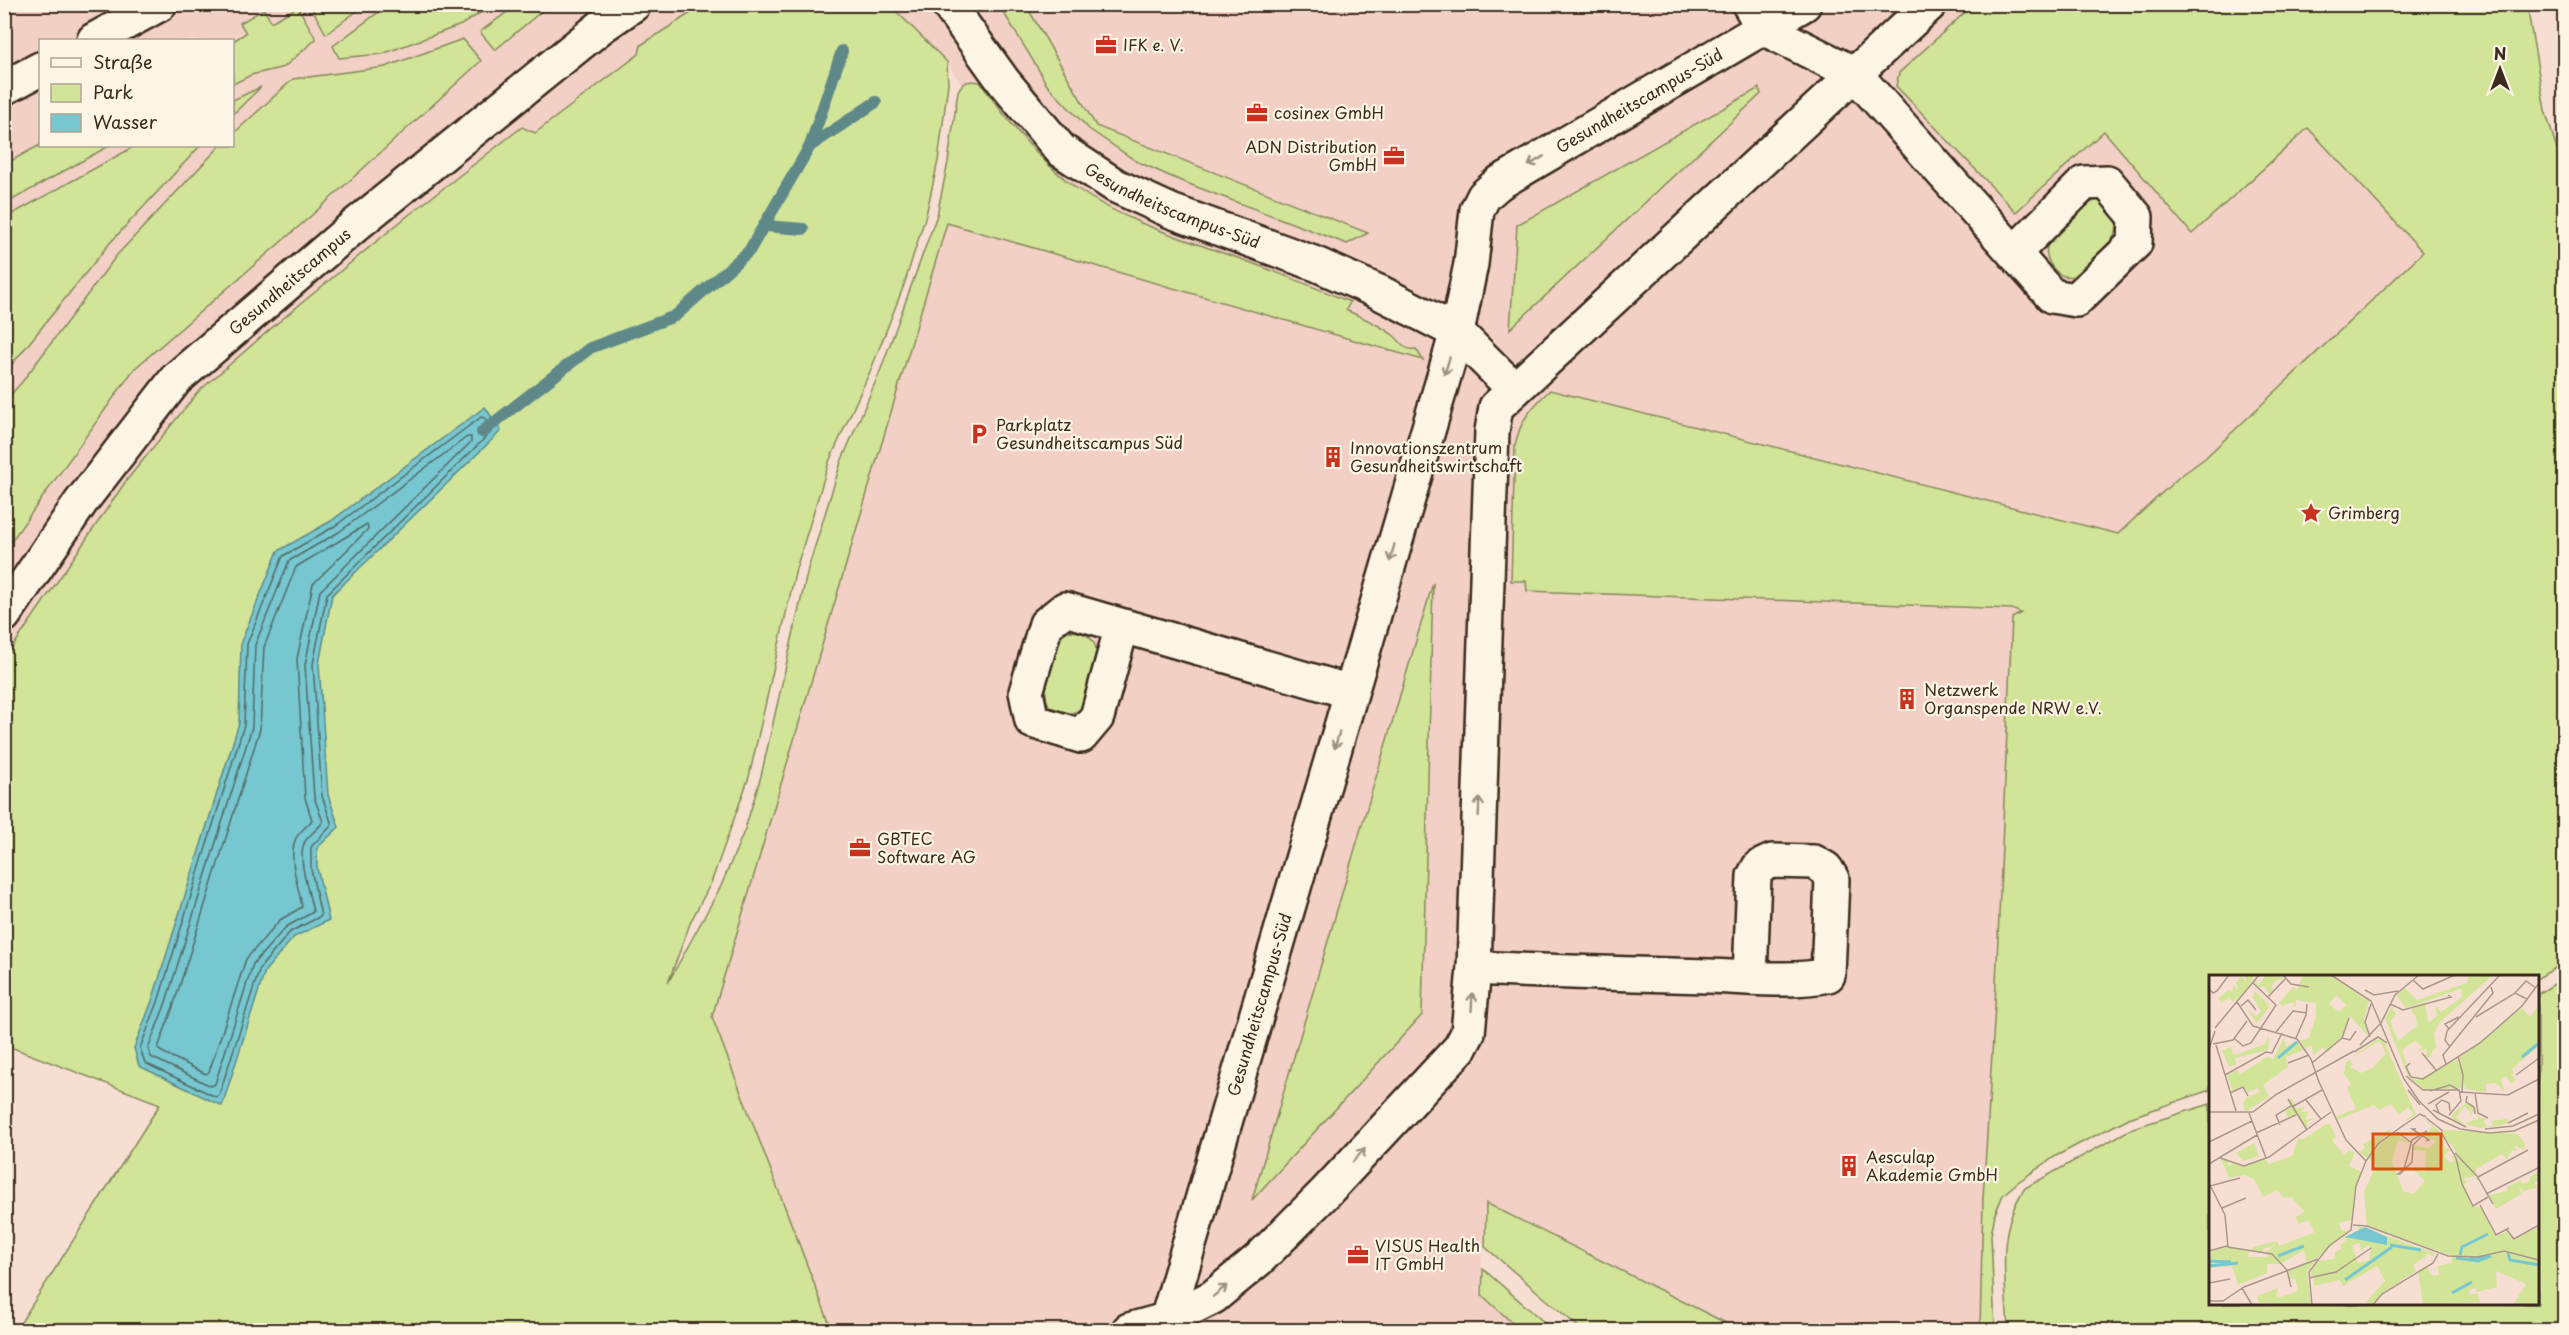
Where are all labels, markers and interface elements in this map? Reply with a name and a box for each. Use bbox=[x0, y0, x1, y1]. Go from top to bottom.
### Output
place label: IFK e. V. bbox=[1123, 32, 1184, 56]
office icon: IFK e. V. bbox=[1094, 33, 1118, 57]
legend bbox=[39, 39, 234, 147]
north arrow bbox=[2470, 39, 2530, 99]
text: N bbox=[2494, 41, 2506, 65]
street label: Gesundheitscampus-Süd bbox=[1551, 42, 1727, 158]
text: Straße bbox=[93, 48, 153, 75]
text: Park bbox=[93, 78, 133, 105]
place label: cosinex GmbH bbox=[1274, 100, 1384, 124]
office icon: cosinex GmbH bbox=[1245, 101, 1269, 125]
text: Wasser bbox=[93, 108, 158, 135]
place label: ADN Distribution GmbH bbox=[1245, 134, 1377, 176]
office icon: ADN Distribution GmbH bbox=[1382, 144, 1406, 168]
street label: Gesundheitscampus-Süd bbox=[1080, 156, 1264, 254]
one-way arrow bbox=[1528, 156, 1545, 168]
street label: Gesundheitscampus bbox=[223, 222, 355, 340]
one-way arrow bbox=[1441, 356, 1452, 375]
place label: Parkplatz Gesundheitscampus Süd bbox=[996, 412, 1183, 454]
parking icon: Parkplatz Gesundheitscampus Süd bbox=[967, 422, 991, 446]
place label: Innovationszentrum Gesundheitswirtschaft bbox=[1350, 435, 1523, 477]
building icon: Innovationszentrum Gesundheitswirtschaft bbox=[1321, 445, 1345, 469]
place label: Grimberg bbox=[2328, 500, 2400, 524]
place icon: Grimberg bbox=[2299, 501, 2323, 525]
one-way arrow bbox=[1386, 543, 1397, 562]
place label: Netzwerk Organspende NRW e.V. bbox=[1924, 677, 2102, 719]
building icon: Netzwerk Organspende NRW e.V. bbox=[1895, 687, 1919, 711]
one-way arrow bbox=[1331, 730, 1342, 749]
one-way arrow bbox=[1474, 798, 1485, 818]
place label: GBTEC Software AG bbox=[877, 826, 976, 868]
office icon: GBTEC Software AG bbox=[848, 836, 872, 860]
street label: Gesundheitscampus-Süd bbox=[1220, 910, 1297, 1099]
inset map bbox=[2209, 975, 2539, 1305]
one-way arrow bbox=[1467, 993, 1478, 1012]
place label: Aesculap Akademie GmbH bbox=[1866, 1144, 1998, 1186]
one-way arrow bbox=[1352, 1147, 1366, 1162]
building icon: Aesculap Akademie GmbH bbox=[1837, 1154, 1861, 1178]
place label: VISUS Health IT GmbH bbox=[1375, 1233, 1480, 1275]
office icon: VISUS Health IT GmbH bbox=[1346, 1243, 1370, 1267]
one-way arrow bbox=[1212, 1285, 1228, 1298]

